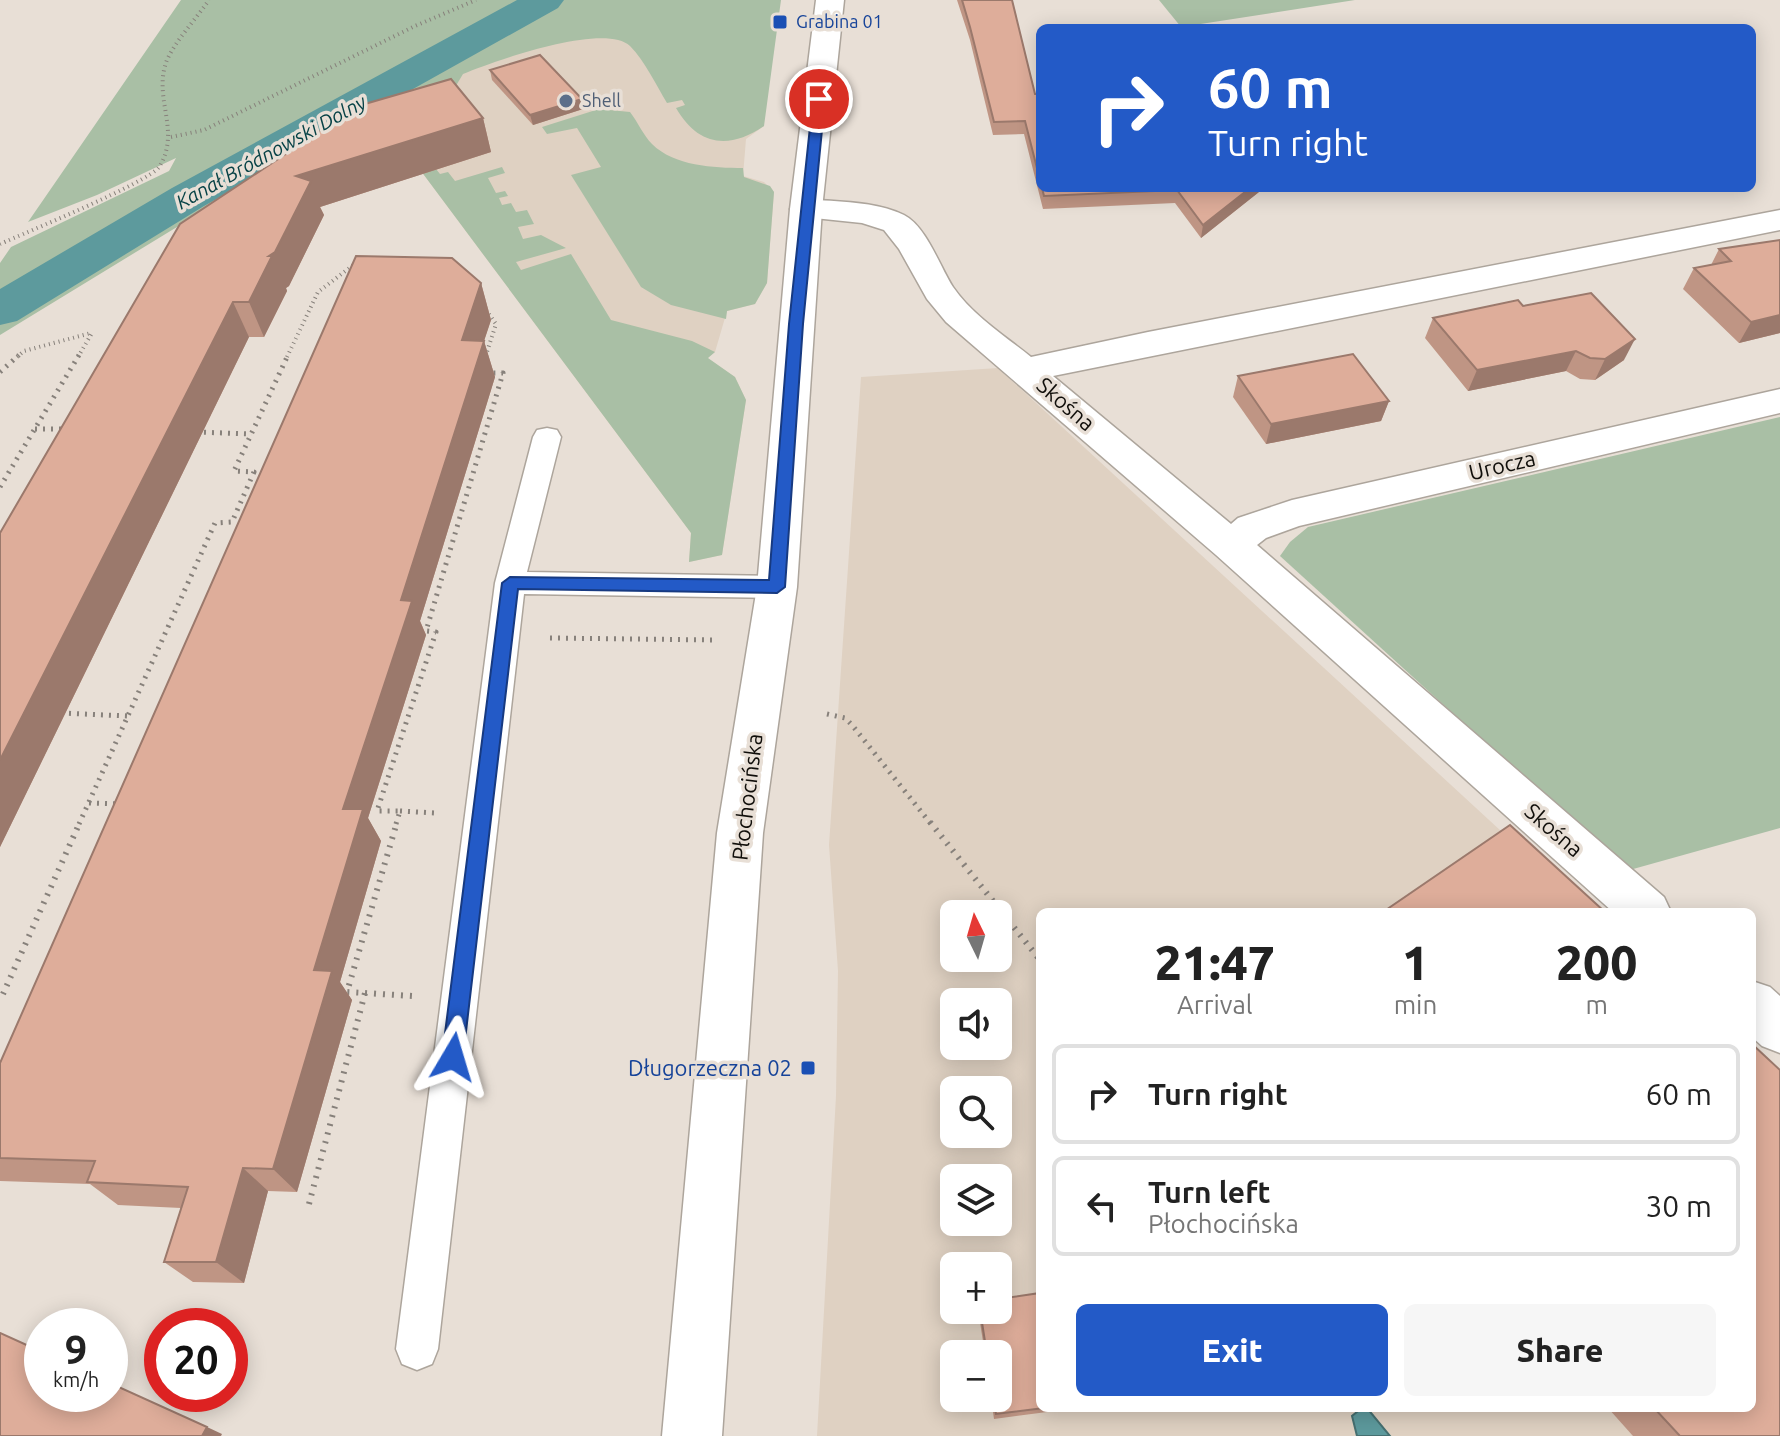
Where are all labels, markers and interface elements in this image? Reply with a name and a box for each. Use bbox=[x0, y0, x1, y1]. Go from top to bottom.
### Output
place label: Grabina 01 bbox=[796, 11, 883, 31]
marker: Grabina 01 bbox=[771, 13, 789, 31]
icon: right bbox=[1076, 56, 1180, 160]
text: 60 m bbox=[1208, 56, 1333, 119]
pin bbox=[785, 65, 853, 133]
icon: arrive bbox=[797, 77, 841, 121]
water label: Kanał Bródnowski Dolny bbox=[172, 89, 370, 213]
place label: Shell bbox=[582, 90, 621, 110]
marker: Shell bbox=[557, 92, 575, 110]
text: Turn right bbox=[1208, 122, 1368, 163]
street label: Skośna bbox=[1032, 372, 1100, 436]
street label: Urocza bbox=[1466, 445, 1538, 484]
street label: Płochocińska bbox=[726, 732, 767, 862]
street label: Skośna bbox=[1520, 798, 1588, 862]
north arrow bbox=[940, 900, 1012, 972]
map controls bbox=[940, 900, 1012, 1412]
text: 21:47 bbox=[1155, 935, 1275, 989]
text: 1 bbox=[1402, 935, 1429, 989]
text: 200 bbox=[1556, 935, 1637, 989]
button: sound bbox=[940, 988, 1012, 1060]
text: Arrival bbox=[1177, 990, 1253, 1019]
text: min bbox=[1394, 990, 1437, 1019]
text: m bbox=[1585, 990, 1608, 1019]
position arrow bbox=[411, 1015, 495, 1099]
place label: Długorzeczna 02 bbox=[628, 1055, 792, 1080]
marker: Długorzeczna 02 bbox=[799, 1059, 817, 1077]
icon: right bbox=[1080, 1072, 1124, 1116]
button: search bbox=[940, 1076, 1012, 1148]
text: Turn right bbox=[1148, 1077, 1288, 1111]
text: 60 m bbox=[1645, 1077, 1712, 1111]
button: layers bbox=[940, 1164, 1012, 1236]
text: Turn left bbox=[1148, 1175, 1270, 1209]
icon: left bbox=[1080, 1184, 1124, 1228]
text: 30 m bbox=[1645, 1189, 1712, 1223]
text: Płochocińska bbox=[1148, 1209, 1299, 1238]
button: + bbox=[940, 1252, 1012, 1324]
button: Exit bbox=[1076, 1304, 1388, 1396]
button: Share bbox=[1404, 1304, 1716, 1396]
speed limit sign: 20 bbox=[144, 1308, 248, 1412]
text: 9 bbox=[65, 1327, 87, 1372]
button: − bbox=[940, 1340, 1012, 1412]
text: km/h bbox=[53, 1368, 99, 1391]

